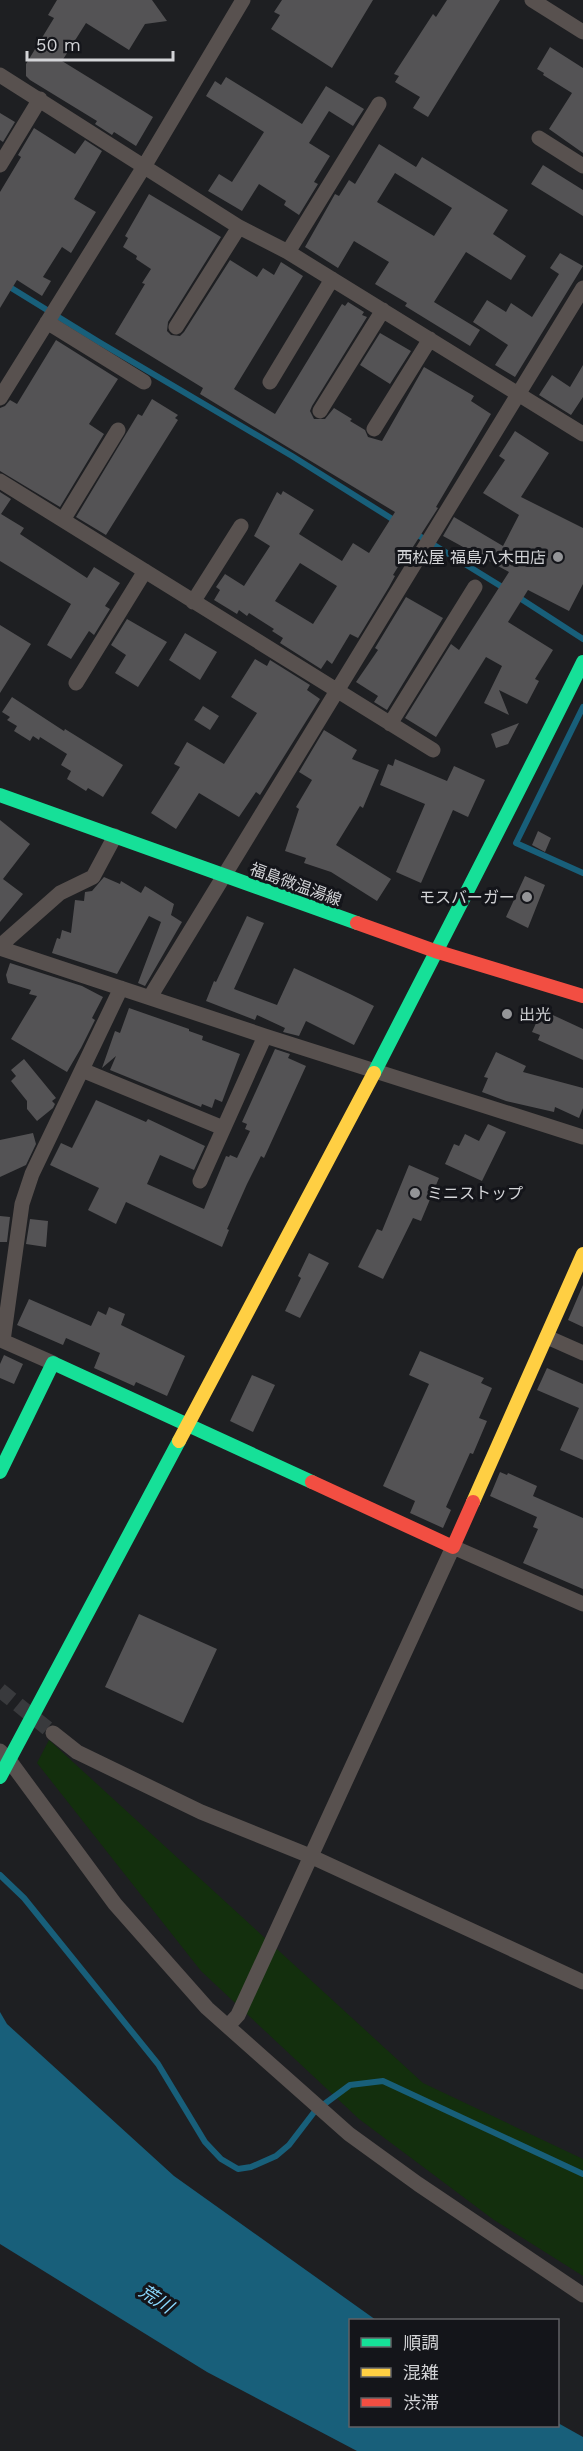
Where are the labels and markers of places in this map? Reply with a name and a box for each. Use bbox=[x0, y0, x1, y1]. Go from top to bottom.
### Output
place label: 西松屋 福島八木田店 bbox=[397, 548, 546, 567]
marker: 西松屋 福島八木田店 bbox=[551, 550, 565, 564]
place label: モスバーガー bbox=[419, 888, 515, 907]
marker: モスバーガー bbox=[520, 890, 534, 904]
place label: 出光 bbox=[519, 1005, 551, 1024]
marker: 出光 bbox=[500, 1007, 514, 1021]
place label: ミニストップ bbox=[427, 1184, 523, 1203]
marker: ミニストップ bbox=[408, 1186, 422, 1200]

